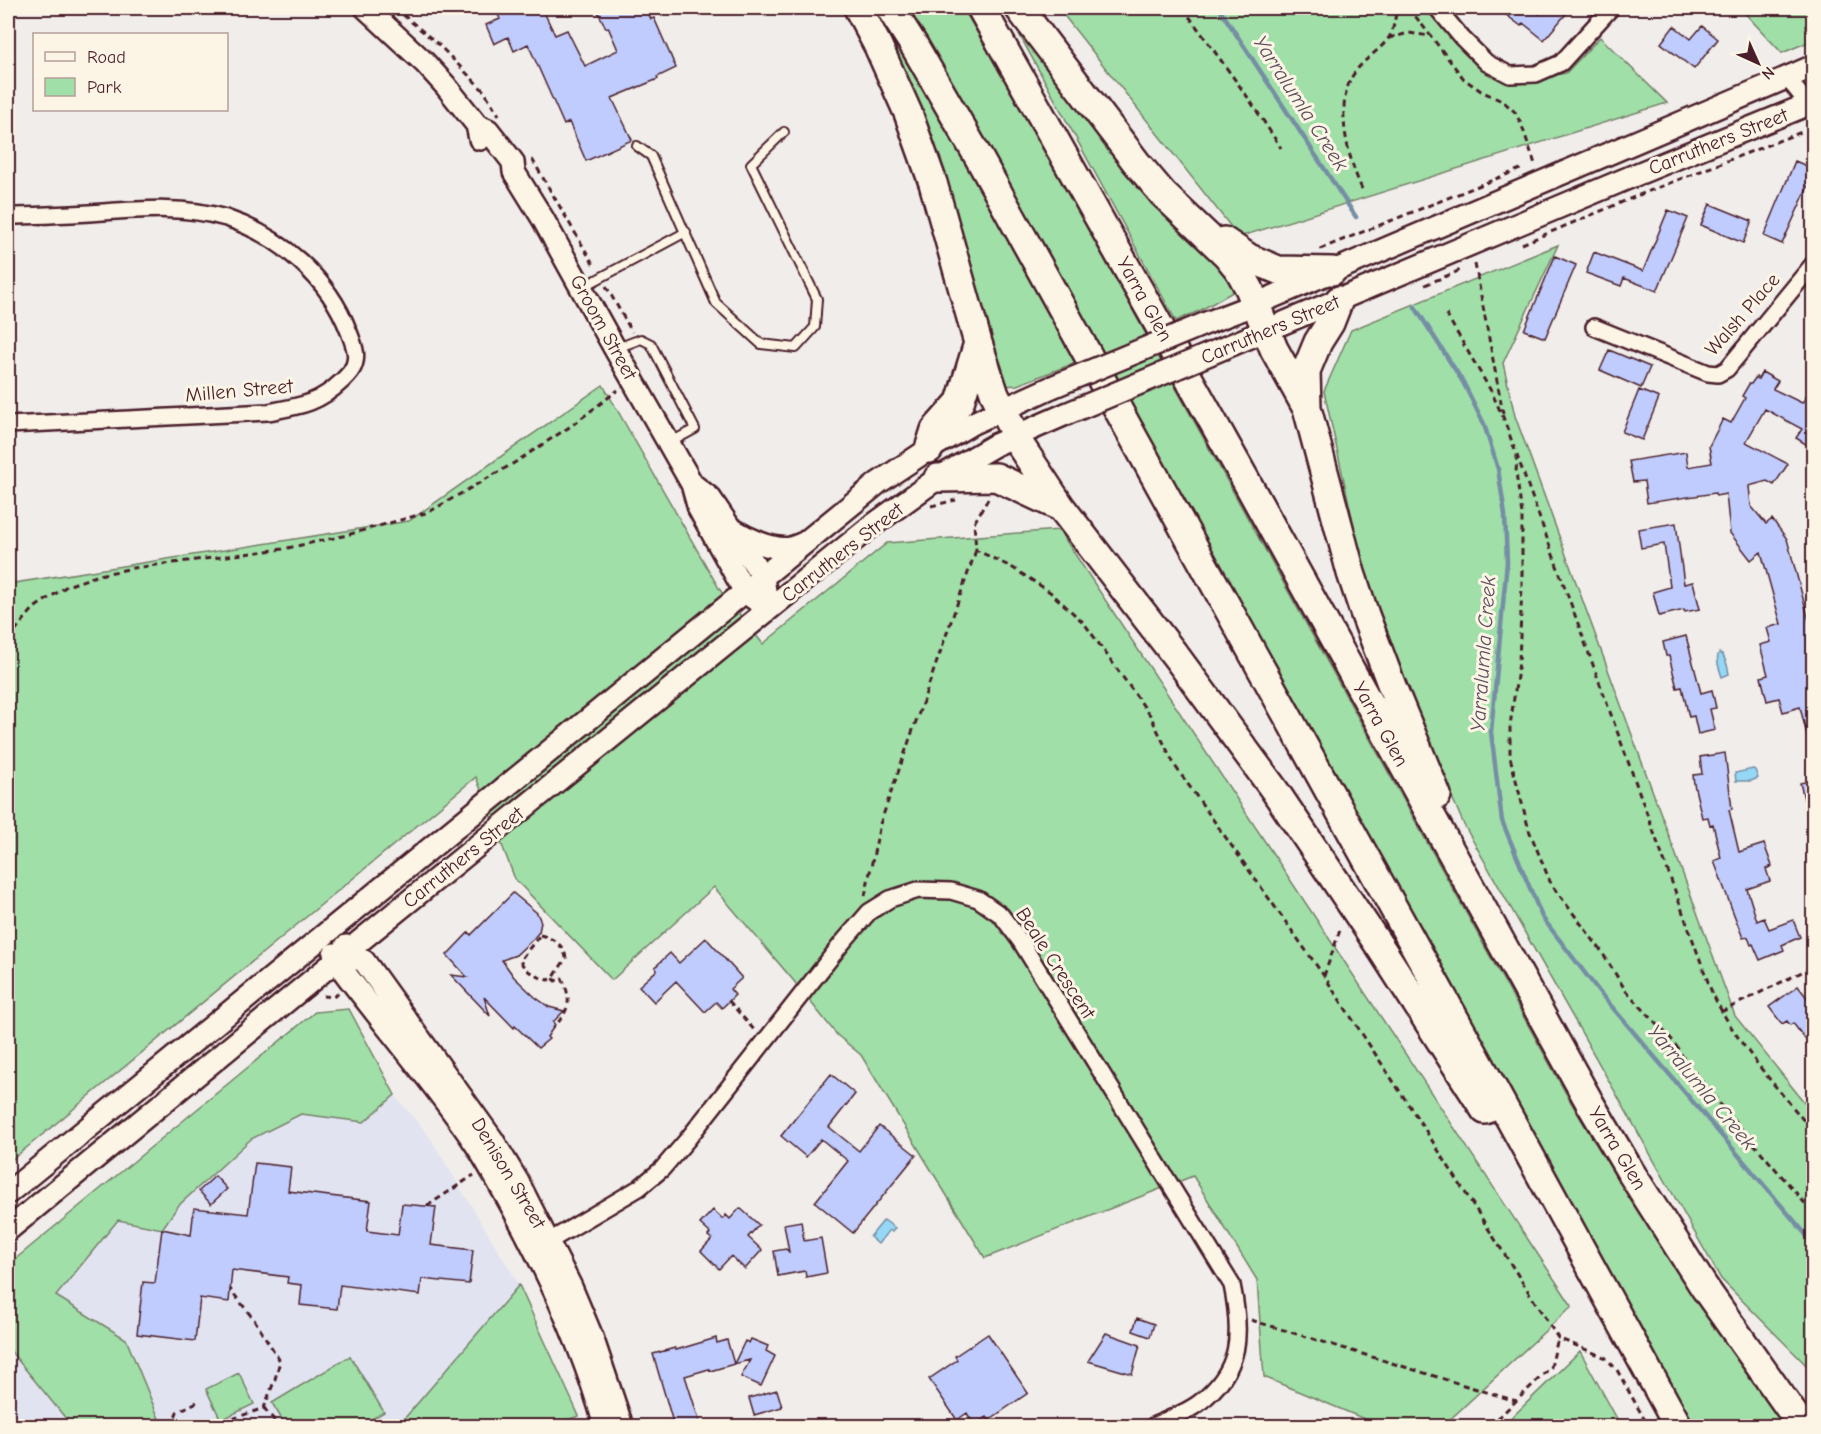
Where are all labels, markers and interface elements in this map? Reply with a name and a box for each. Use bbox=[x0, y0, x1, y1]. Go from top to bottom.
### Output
water label: Yarralumla Creek bbox=[1248, 31, 1354, 176]
legend bbox=[33, 33, 228, 111]
north arrow bbox=[1728, 33, 1788, 93]
text: Road bbox=[87, 47, 126, 68]
text: N bbox=[1758, 63, 1778, 83]
text: Park bbox=[87, 77, 122, 98]
street label: Carruthers Street bbox=[1645, 103, 1792, 180]
street label: Yarra Glen bbox=[1112, 253, 1177, 346]
street label: Walsh Place bbox=[1700, 268, 1785, 360]
street label: Groom Street bbox=[565, 271, 642, 385]
street label: Carruthers Street bbox=[1197, 289, 1344, 369]
street label: Millen Street bbox=[184, 374, 295, 407]
street label: Carruthers Street bbox=[777, 497, 909, 607]
water label: Yarralumla Creek bbox=[1466, 574, 1500, 733]
street label: Yarra Glen bbox=[1348, 678, 1413, 771]
street label: Carruthers Street bbox=[398, 801, 529, 913]
street label: Beale Crescent bbox=[1011, 903, 1101, 1024]
water label: Yarralumla Creek bbox=[1643, 1019, 1762, 1155]
street label: Yarra Glen bbox=[1584, 1102, 1651, 1194]
street label: Denison Street bbox=[467, 1114, 551, 1234]

